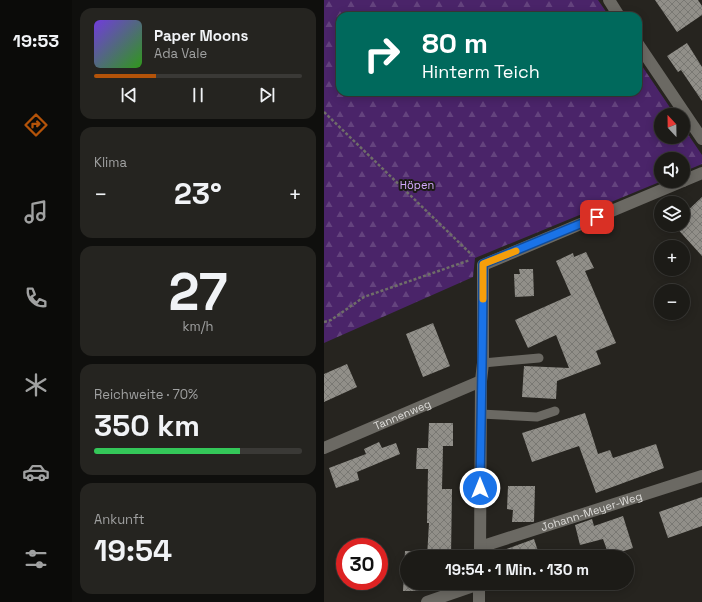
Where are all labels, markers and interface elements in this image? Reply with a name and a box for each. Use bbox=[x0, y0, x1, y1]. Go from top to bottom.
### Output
text: 80 m bbox=[422, 25, 488, 61]
text: Paper Moons bbox=[154, 26, 248, 45]
icon: right bbox=[356, 28, 408, 80]
text: 19:53 bbox=[13, 29, 59, 52]
text: Ada Vale bbox=[154, 45, 207, 62]
text: Hinterm Teich bbox=[422, 60, 540, 83]
icon: previous bbox=[118, 84, 140, 106]
icon: pause bbox=[187, 84, 209, 106]
icon: next bbox=[256, 84, 278, 106]
north arrow bbox=[654, 108, 690, 144]
map controls bbox=[654, 108, 690, 320]
icon: directions bbox=[22, 111, 50, 139]
button: sound bbox=[654, 152, 690, 188]
text: Klima bbox=[94, 154, 127, 171]
text: 23° bbox=[174, 174, 222, 213]
park label: Höpen bbox=[400, 178, 434, 192]
text: − bbox=[94, 180, 108, 208]
text: + bbox=[288, 180, 302, 208]
button: layers bbox=[654, 196, 690, 232]
icon: music bbox=[22, 198, 50, 226]
pin bbox=[580, 200, 614, 234]
icon: arrive bbox=[586, 206, 608, 228]
button: + bbox=[654, 240, 690, 276]
text: 27 bbox=[168, 259, 228, 325]
icon: phone bbox=[22, 284, 50, 312]
button: − bbox=[654, 284, 690, 320]
text: km/h bbox=[183, 318, 213, 335]
icon: climate bbox=[22, 371, 50, 399]
text: Reichweite · 70% bbox=[94, 386, 198, 403]
street label: Tannenweg bbox=[371, 396, 433, 433]
text: 350 km bbox=[94, 406, 200, 445]
icon: car bbox=[22, 458, 50, 486]
position arrow bbox=[459, 467, 501, 509]
street label: Johann-Meyer-Weg bbox=[539, 489, 644, 534]
text: Ankunft bbox=[94, 511, 144, 528]
text: 19:54 bbox=[94, 531, 172, 570]
speed limit sign: 30 bbox=[336, 538, 388, 590]
icon: filters bbox=[22, 545, 50, 573]
text: 19:54 · 1 Min. · 130 m bbox=[445, 560, 589, 579]

